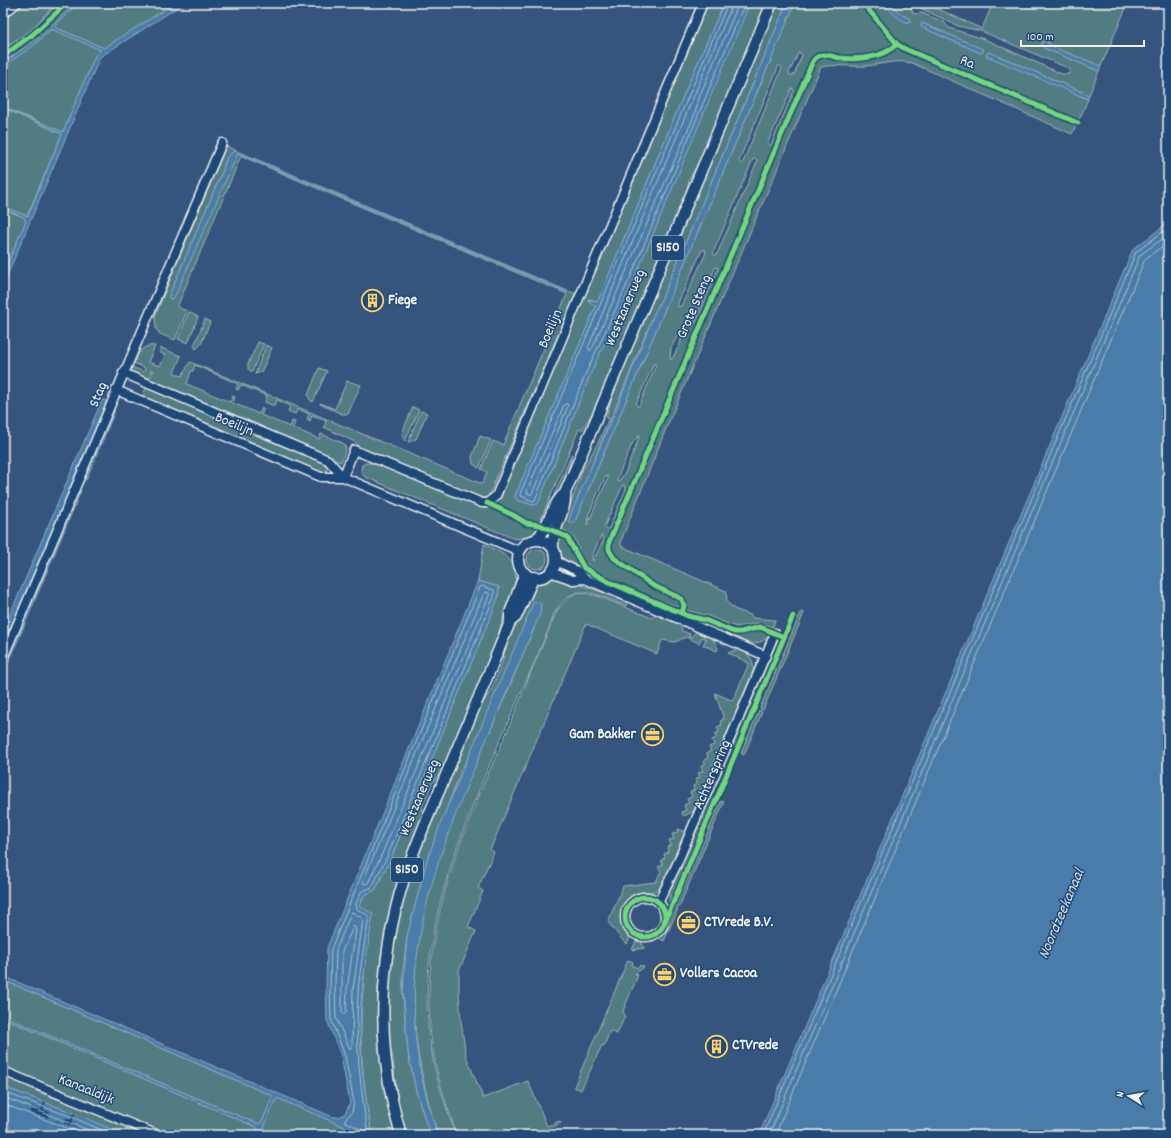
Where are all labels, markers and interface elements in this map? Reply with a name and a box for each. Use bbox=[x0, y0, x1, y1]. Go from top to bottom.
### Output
scale bar bbox=[1021, 22, 1144, 48]
text: 100 m bbox=[1027, 29, 1054, 46]
street label: Ra bbox=[956, 50, 979, 76]
road number: S150 bbox=[652, 236, 684, 260]
street label: Westzanerweg bbox=[600, 266, 652, 350]
street label: Grote Steng bbox=[672, 272, 718, 342]
building icon: Fiege bbox=[359, 288, 385, 314]
place label: Fiege bbox=[388, 290, 418, 312]
street label: Boeilijn bbox=[533, 306, 569, 352]
street label: Stag bbox=[84, 379, 114, 411]
street label: Boeilijn bbox=[211, 407, 257, 443]
office icon: Gam Bakker bbox=[639, 722, 665, 748]
place label: Gam Bakker bbox=[569, 724, 636, 746]
street label: Achterspring bbox=[688, 737, 738, 813]
street label: Westzanerweg bbox=[394, 756, 446, 840]
road number: S150 bbox=[391, 858, 423, 882]
water label: Noordzeekanaal bbox=[1033, 864, 1092, 963]
office icon: CTVrede B.V. bbox=[676, 910, 702, 936]
place label: CTVrede B.V. bbox=[704, 912, 774, 934]
office icon: Vollers Cacoa bbox=[651, 961, 677, 987]
place label: Vollers Cacoa bbox=[680, 963, 758, 985]
building icon: CTVrede bbox=[704, 1033, 730, 1059]
place label: CTVrede bbox=[732, 1035, 779, 1057]
street label: Kanaaldijk bbox=[55, 1069, 117, 1111]
north arrow bbox=[1109, 1076, 1149, 1116]
text: N bbox=[1113, 1090, 1130, 1099]

